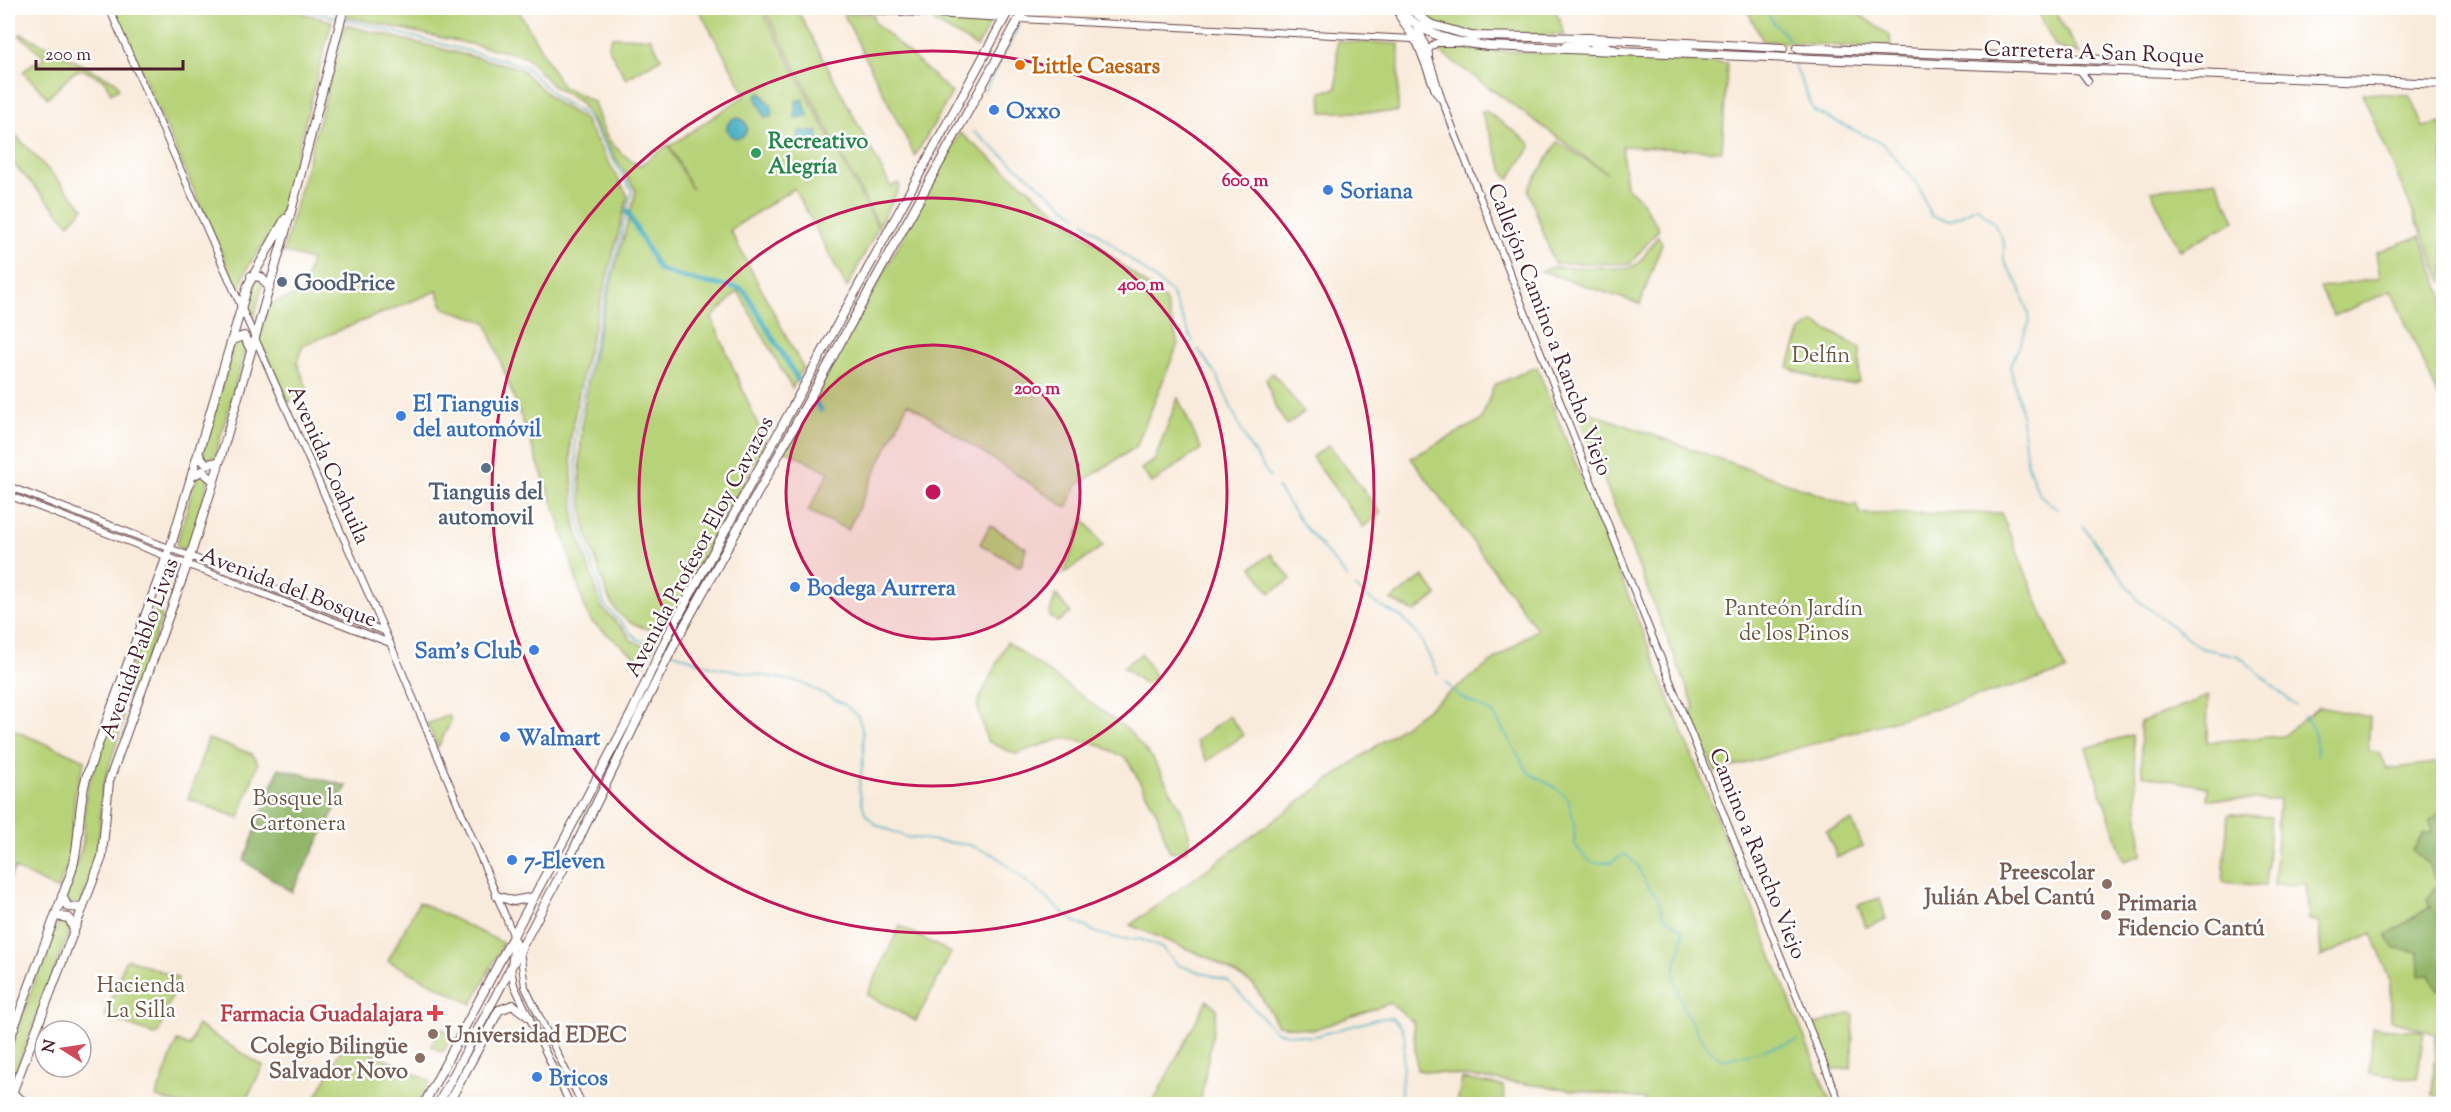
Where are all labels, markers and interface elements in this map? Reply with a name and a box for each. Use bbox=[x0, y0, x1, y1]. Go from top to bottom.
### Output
scale bar bbox=[36, 33, 183, 71]
street label: Carretera A San Roque bbox=[1983, 34, 2205, 74]
text: 200 m bbox=[45, 43, 91, 69]
place label: Little Caesars bbox=[1032, 52, 1161, 84]
marker: Little Caesars bbox=[1013, 58, 1027, 72]
place label: Oxxo bbox=[1006, 97, 1061, 129]
marker: Oxxo bbox=[987, 103, 1001, 117]
place label: Recreativo Alegría bbox=[768, 127, 868, 184]
marker: Recreativo Alegría bbox=[749, 146, 763, 160]
text: 600 m bbox=[1222, 169, 1268, 195]
place label: Soriana bbox=[1340, 177, 1414, 209]
street label: Callejón Camino a Rancho Viejo bbox=[1478, 179, 1619, 481]
marker: Soriana bbox=[1321, 183, 1335, 197]
place label: GoodPrice bbox=[294, 269, 395, 301]
text: 400 m bbox=[1117, 273, 1164, 299]
marker: GoodPrice bbox=[275, 275, 289, 289]
park label: Delfin bbox=[1792, 341, 1850, 373]
text: 200 m bbox=[1014, 377, 1060, 403]
street label: Avenida Coahuila bbox=[278, 380, 377, 550]
place label: El Tianguis del automóvil bbox=[413, 390, 542, 447]
marker: El Tianguis del automóvil bbox=[394, 409, 408, 423]
street label: Avenida Profesor Eloy Cavazos bbox=[618, 411, 783, 684]
marker: Tianguis del automovil bbox=[479, 461, 493, 475]
place label: Tianguis del automovil bbox=[428, 478, 544, 535]
centre of rings bbox=[923, 482, 943, 502]
street label: Avenida del Bosque bbox=[195, 540, 381, 637]
street label: Avenida Pablo Livas bbox=[93, 554, 188, 744]
place label: Bodega Aurrera bbox=[807, 574, 957, 606]
marker: Bodega Aurrera bbox=[788, 580, 802, 594]
park label: Panteón Jardín de los Pinos bbox=[1725, 594, 1863, 651]
place label: Sam's Club bbox=[415, 637, 522, 669]
marker: Sam's Club bbox=[527, 643, 541, 657]
place label: Walmart bbox=[517, 724, 601, 756]
marker: Walmart bbox=[498, 730, 512, 744]
street label: Camino a Rancho Viejo bbox=[1699, 744, 1813, 964]
park label: Bosque la Cartonera bbox=[250, 784, 346, 841]
place label: 7-Eleven bbox=[524, 847, 605, 879]
marker: 7-Eleven bbox=[505, 853, 519, 867]
place label: Preescolar Julián Abel Cantú bbox=[1923, 858, 2096, 915]
marker: Preescolar Julián Abel Cantú bbox=[2100, 877, 2114, 891]
place label: Primaria Fidencio Cantú bbox=[2118, 889, 2265, 946]
marker: Primaria Fidencio Cantú bbox=[2099, 908, 2113, 922]
park label: Hacienda La Silla bbox=[97, 971, 185, 1028]
place label: Farmacia Guadalajara bbox=[221, 1000, 424, 1032]
marker: Farmacia Guadalajara bbox=[428, 1006, 442, 1020]
north arrow bbox=[33, 1019, 93, 1079]
place label: Universidad EDEC bbox=[445, 1021, 627, 1053]
marker: Universidad EDEC bbox=[426, 1027, 440, 1041]
place label: Colegio Bilingüe Salvador Novo bbox=[250, 1032, 408, 1089]
text: N bbox=[38, 1038, 63, 1055]
marker: Colegio Bilingüe Salvador Novo bbox=[413, 1051, 427, 1065]
place label: Bricos bbox=[549, 1064, 608, 1096]
marker: Bricos bbox=[530, 1070, 544, 1084]

